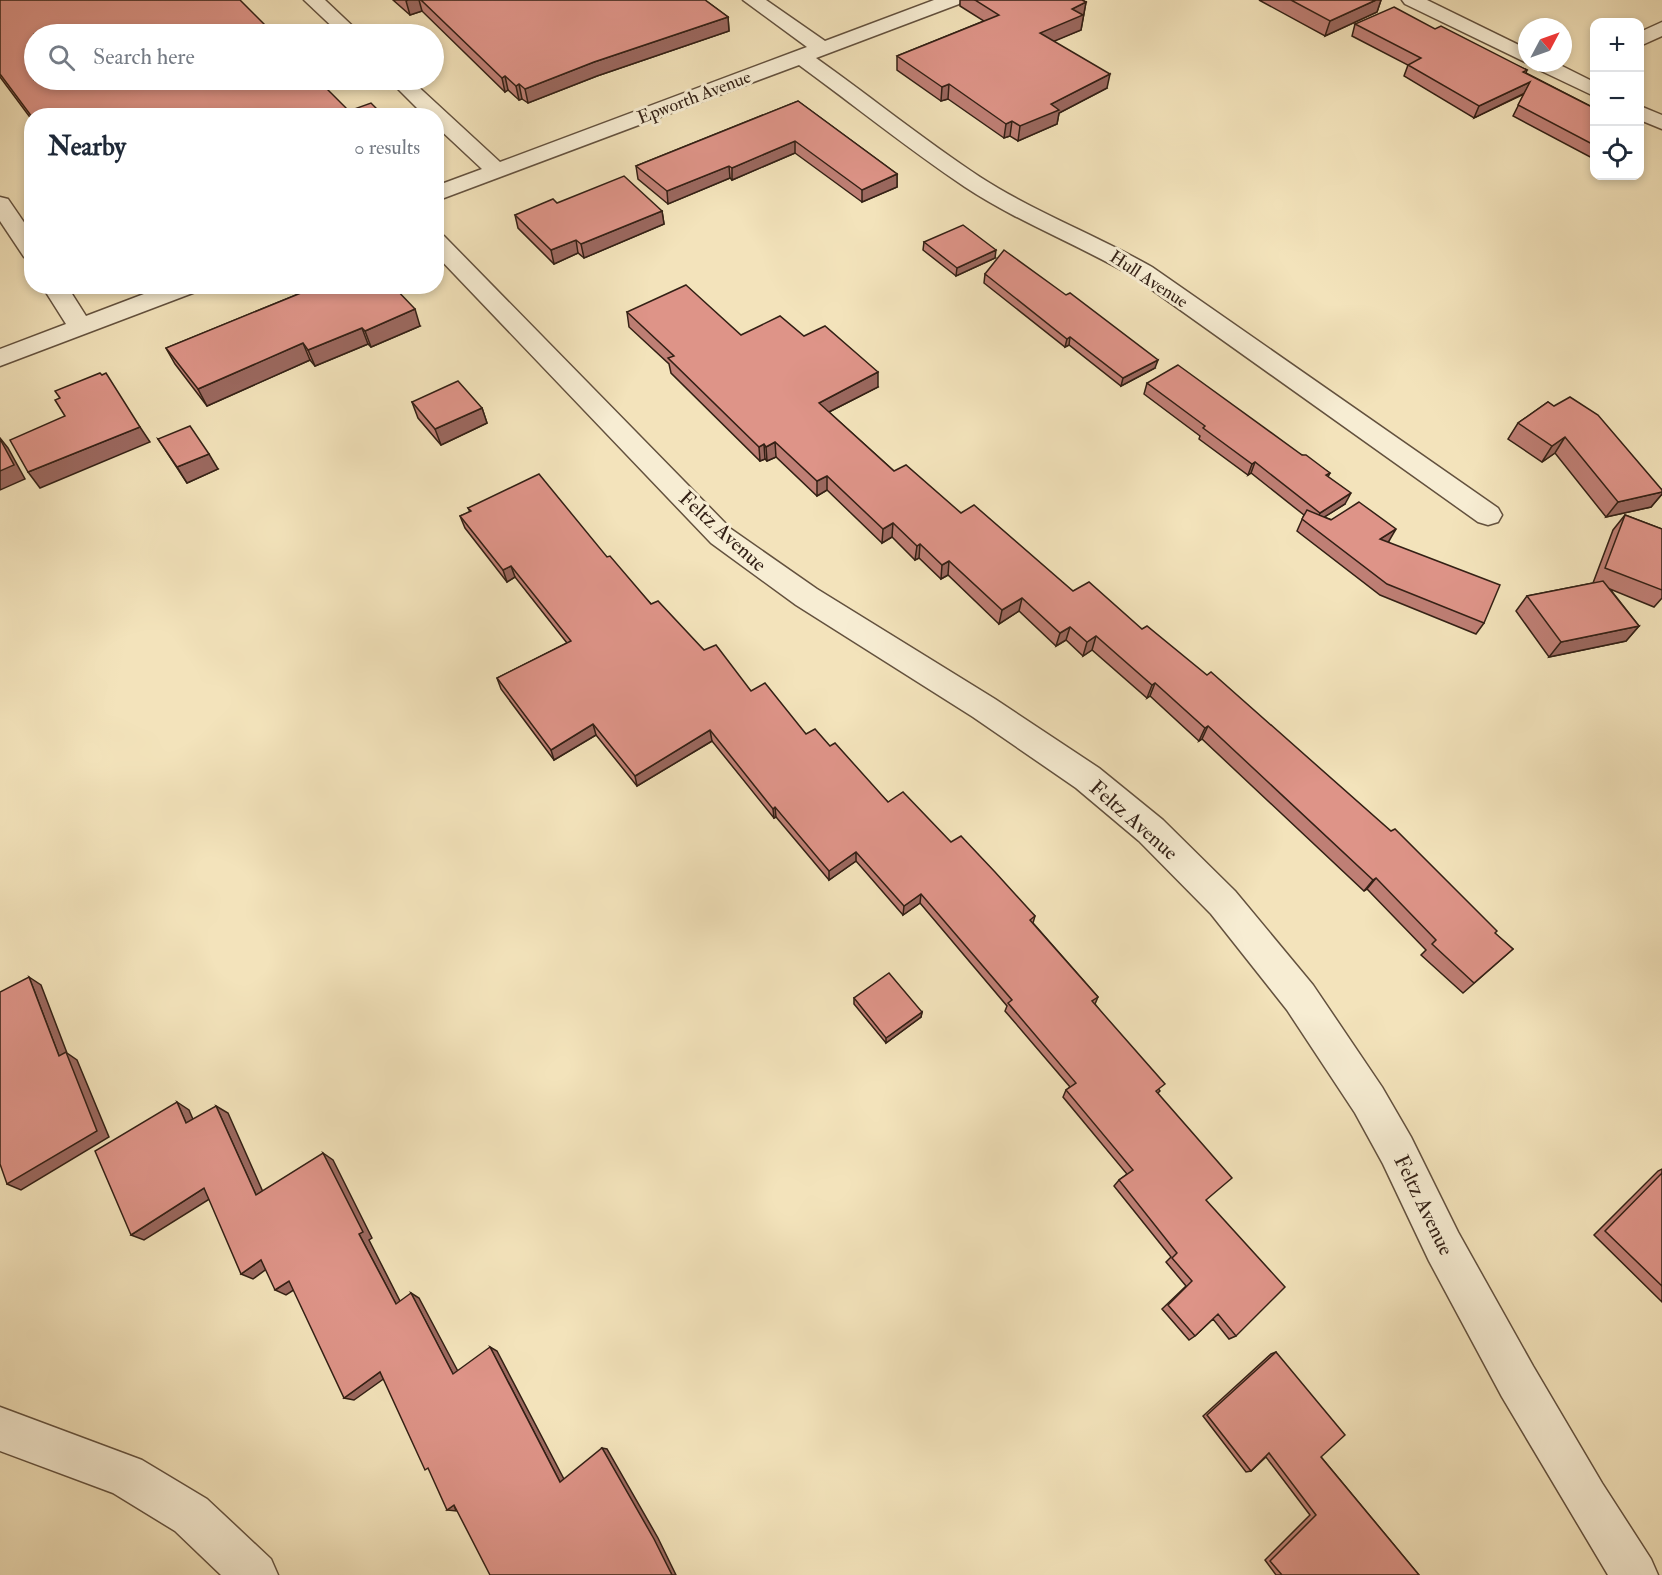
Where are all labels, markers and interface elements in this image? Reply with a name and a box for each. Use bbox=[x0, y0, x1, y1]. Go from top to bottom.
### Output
north arrow bbox=[1518, 18, 1572, 72]
map controls bbox=[1590, 18, 1644, 180]
button: + bbox=[1590, 18, 1644, 72]
search box bbox=[24, 24, 444, 90]
icon: search bbox=[45, 41, 78, 74]
text: Search here bbox=[93, 43, 195, 71]
street label: Epworth Avenue bbox=[634, 65, 755, 130]
button: − bbox=[1590, 72, 1644, 126]
button: locate bbox=[1590, 126, 1644, 180]
text: Nearby bbox=[48, 131, 126, 163]
text: 0 results bbox=[354, 135, 420, 160]
street label: Hull Avenue bbox=[1105, 246, 1193, 314]
street label: Feltz Avenue bbox=[673, 485, 772, 578]
street label: Feltz Avenue bbox=[1084, 774, 1184, 866]
street label: Feltz Avenue bbox=[1388, 1150, 1460, 1260]

